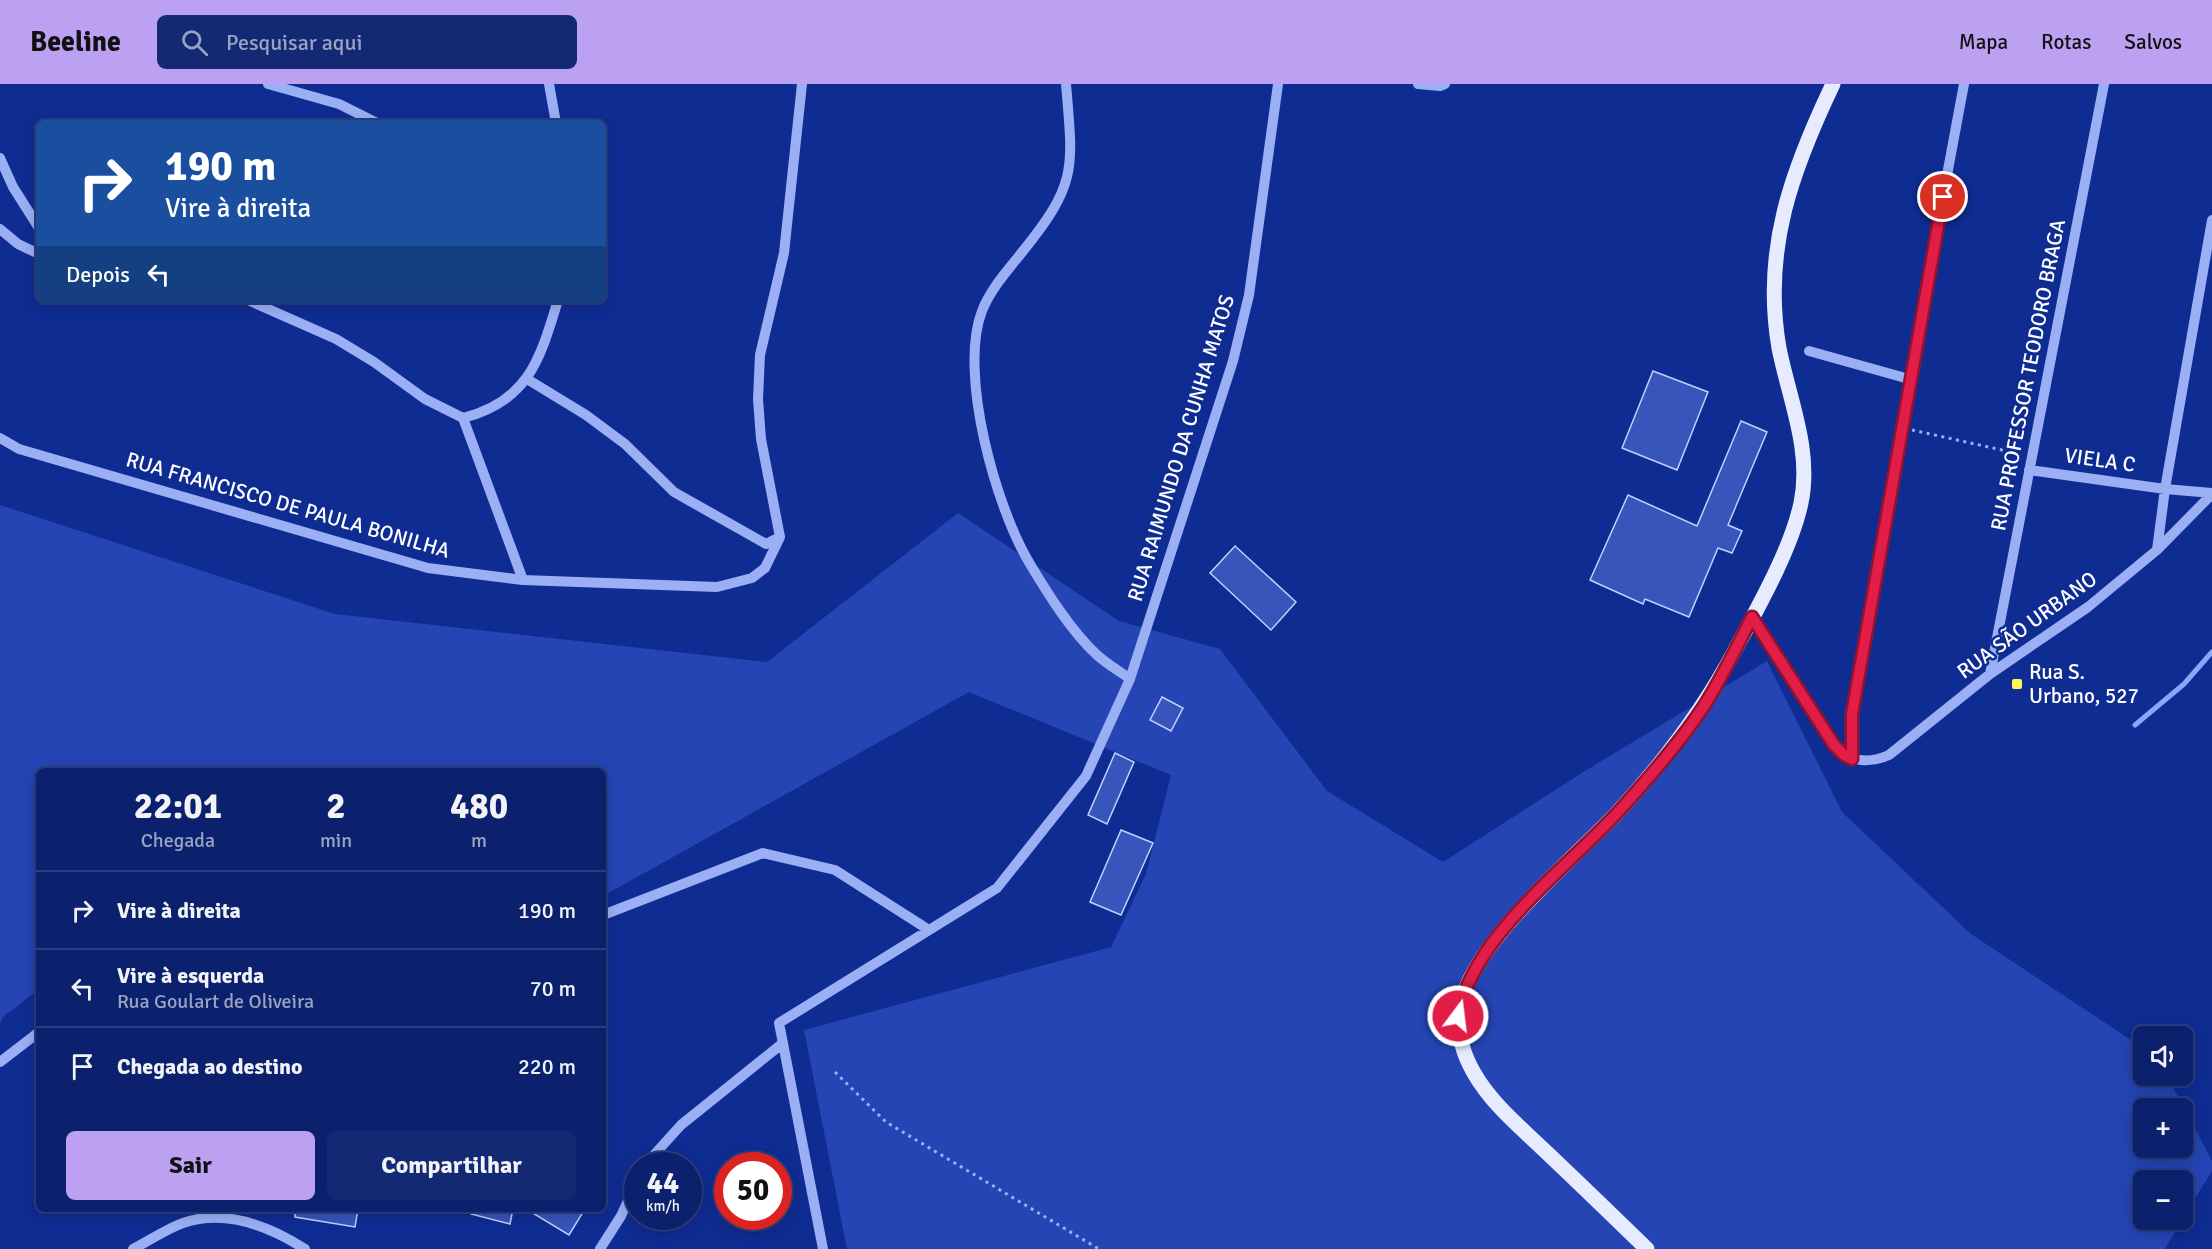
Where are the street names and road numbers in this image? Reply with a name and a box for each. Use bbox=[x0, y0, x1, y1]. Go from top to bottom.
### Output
street label: RUA PROFESSOR TEODORO BRAGA bbox=[1985, 217, 2071, 533]
street label: RUA RAIMUNDO DA CUNHA MATOS bbox=[1122, 291, 1240, 605]
street label: VIELA C bbox=[2063, 442, 2137, 478]
street label: RUA FRANCISCO DE PAULA BONILHA bbox=[123, 446, 453, 564]
street label: RUA SÃO URBANO bbox=[1952, 566, 2102, 684]

